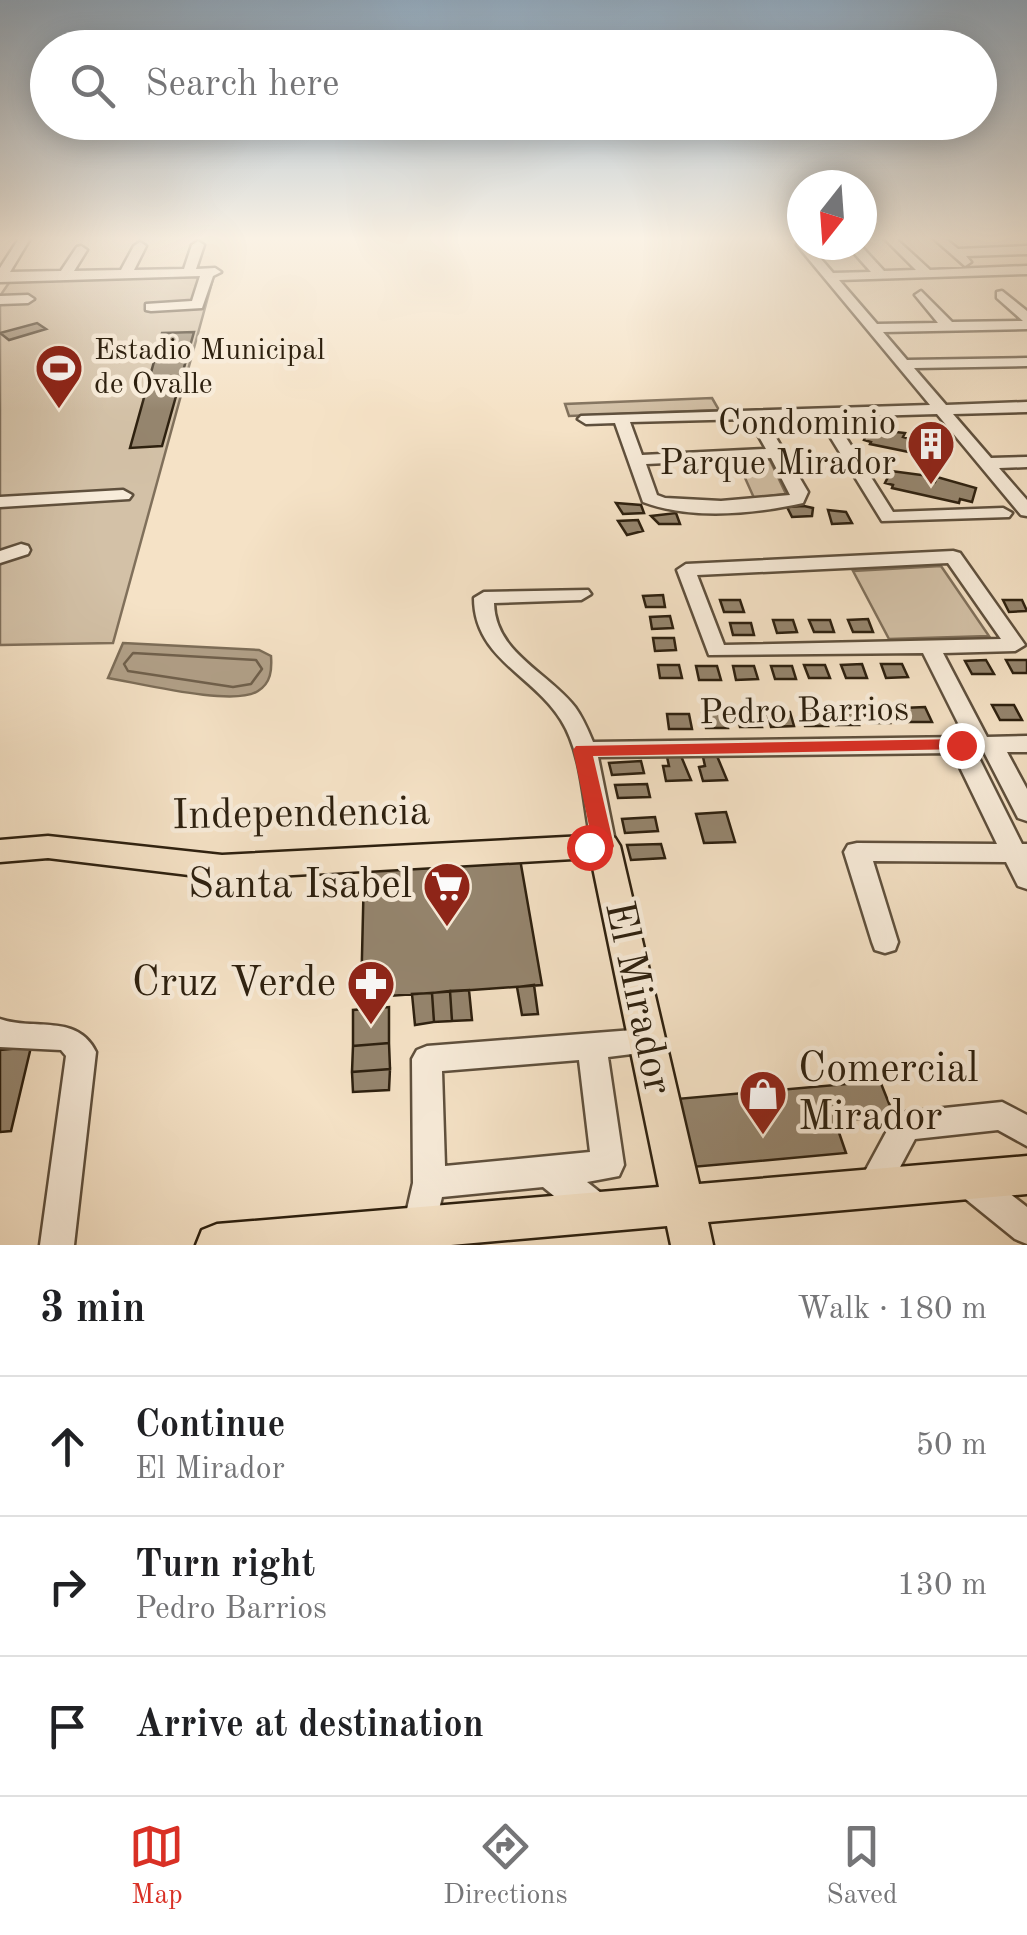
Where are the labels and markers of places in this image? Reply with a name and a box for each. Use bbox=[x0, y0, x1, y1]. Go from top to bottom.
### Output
place label: Estadio Municipal de Ovalle bbox=[94, 336, 325, 400]
sports icon: Estadio Municipal de Ovalle bbox=[33, 342, 85, 410]
place label: Condominio Parque Mirador bbox=[660, 407, 896, 482]
building icon: Condominio Parque Mirador bbox=[905, 418, 957, 486]
supermarket icon: Santa Isabel bbox=[421, 860, 473, 928]
place label: Santa Isabel bbox=[188, 865, 412, 907]
pharmacy icon: Cruz Verde bbox=[345, 958, 397, 1026]
place label: Cruz Verde bbox=[132, 963, 336, 1005]
place label: Comercial Mirador bbox=[798, 1049, 979, 1139]
shop icon: Comercial Mirador bbox=[737, 1068, 789, 1136]

